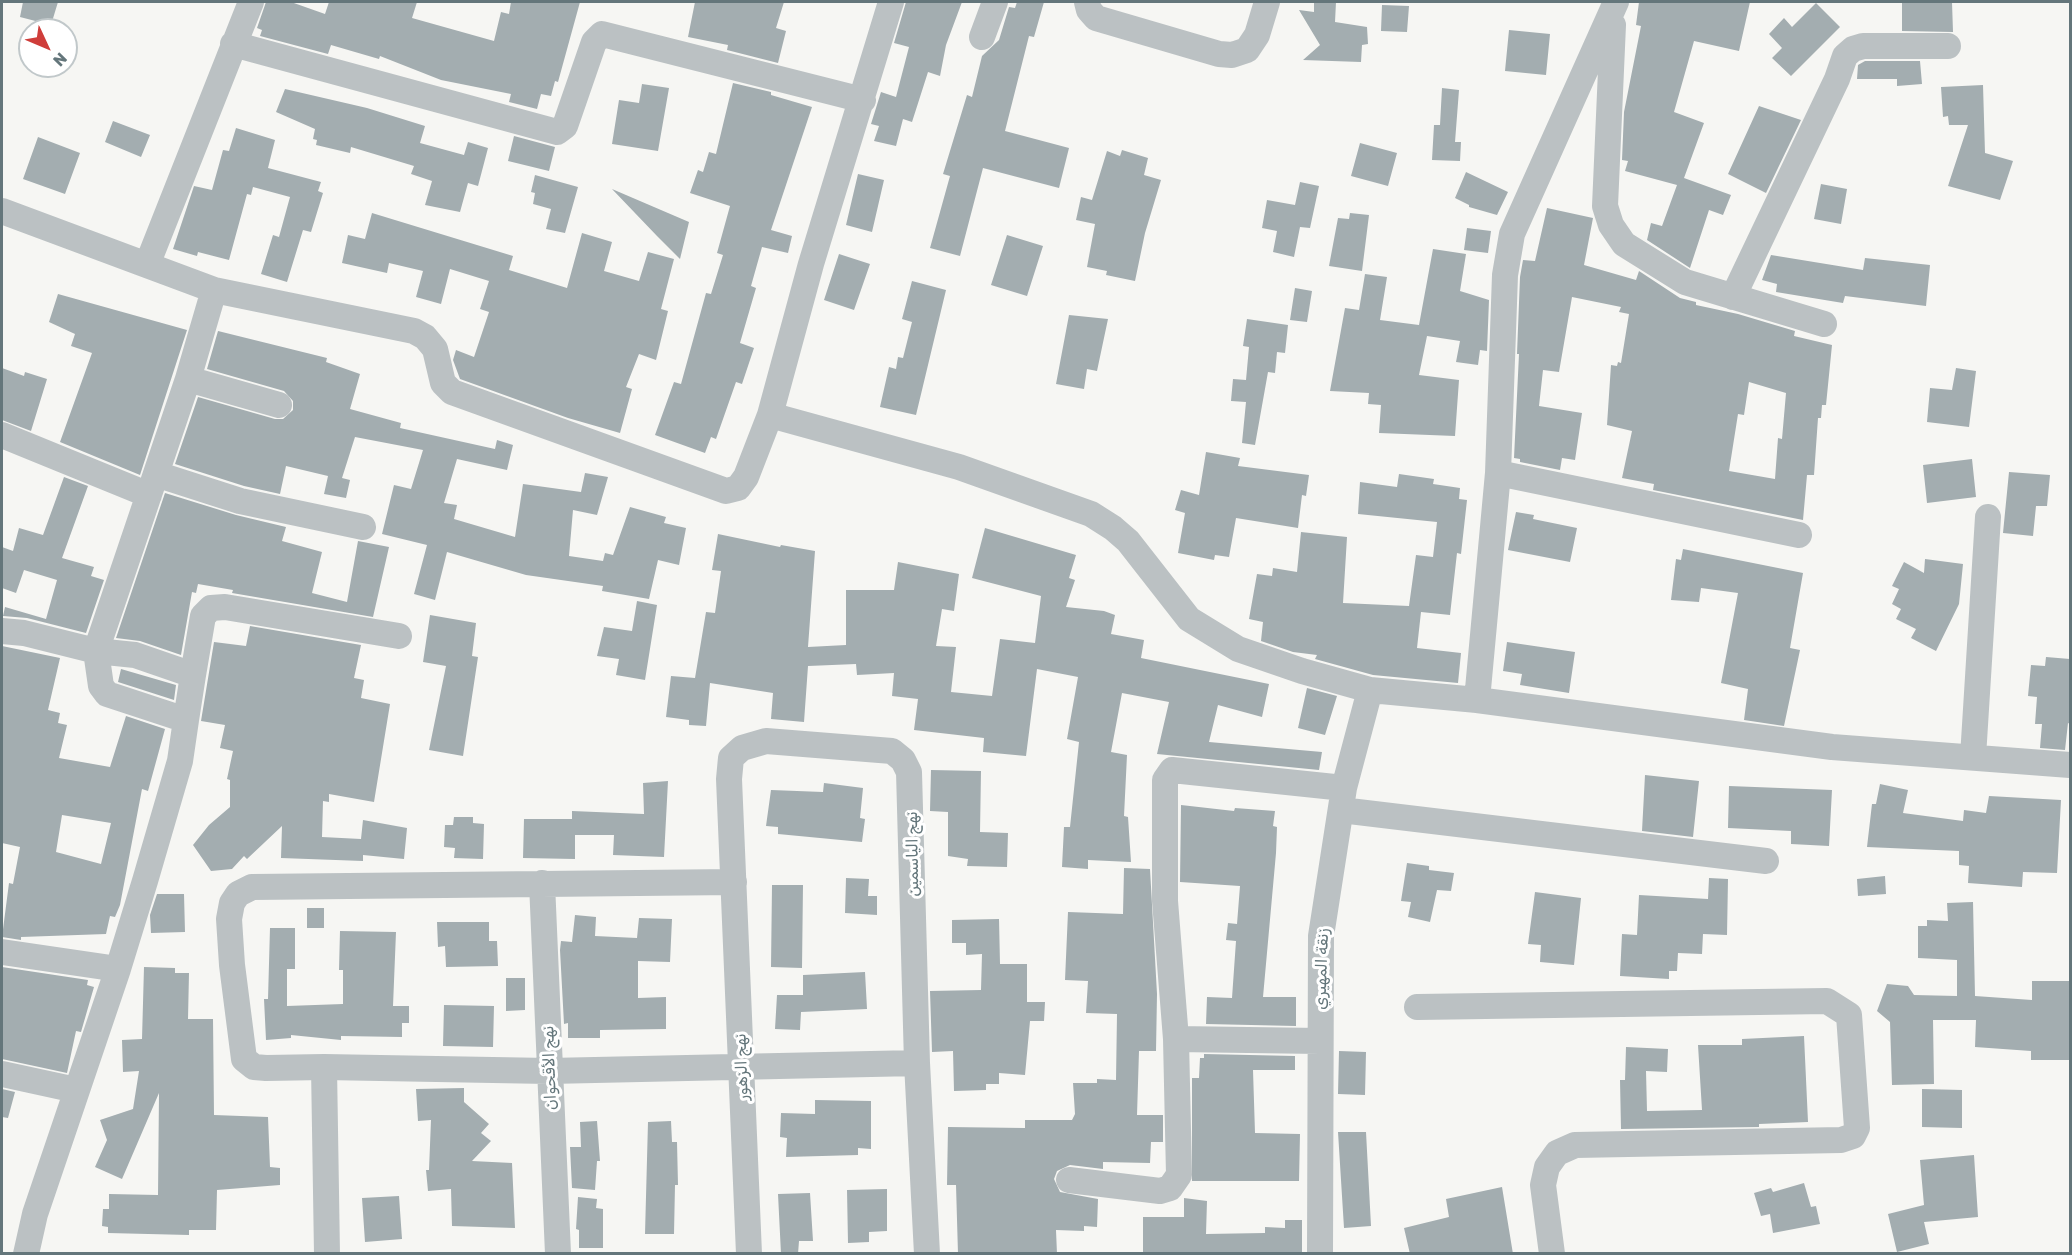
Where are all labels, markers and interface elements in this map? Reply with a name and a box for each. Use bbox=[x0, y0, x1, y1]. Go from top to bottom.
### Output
north arrow bbox=[18, 18, 78, 78]
text: N bbox=[49, 49, 71, 70]
street label: نهج الياسمين bbox=[903, 811, 923, 897]
street label: زنقة المهيري bbox=[1311, 928, 1333, 1010]
street label: نهج الأقحوان bbox=[539, 1025, 561, 1111]
street label: نهج الزهور bbox=[731, 1033, 753, 1101]

